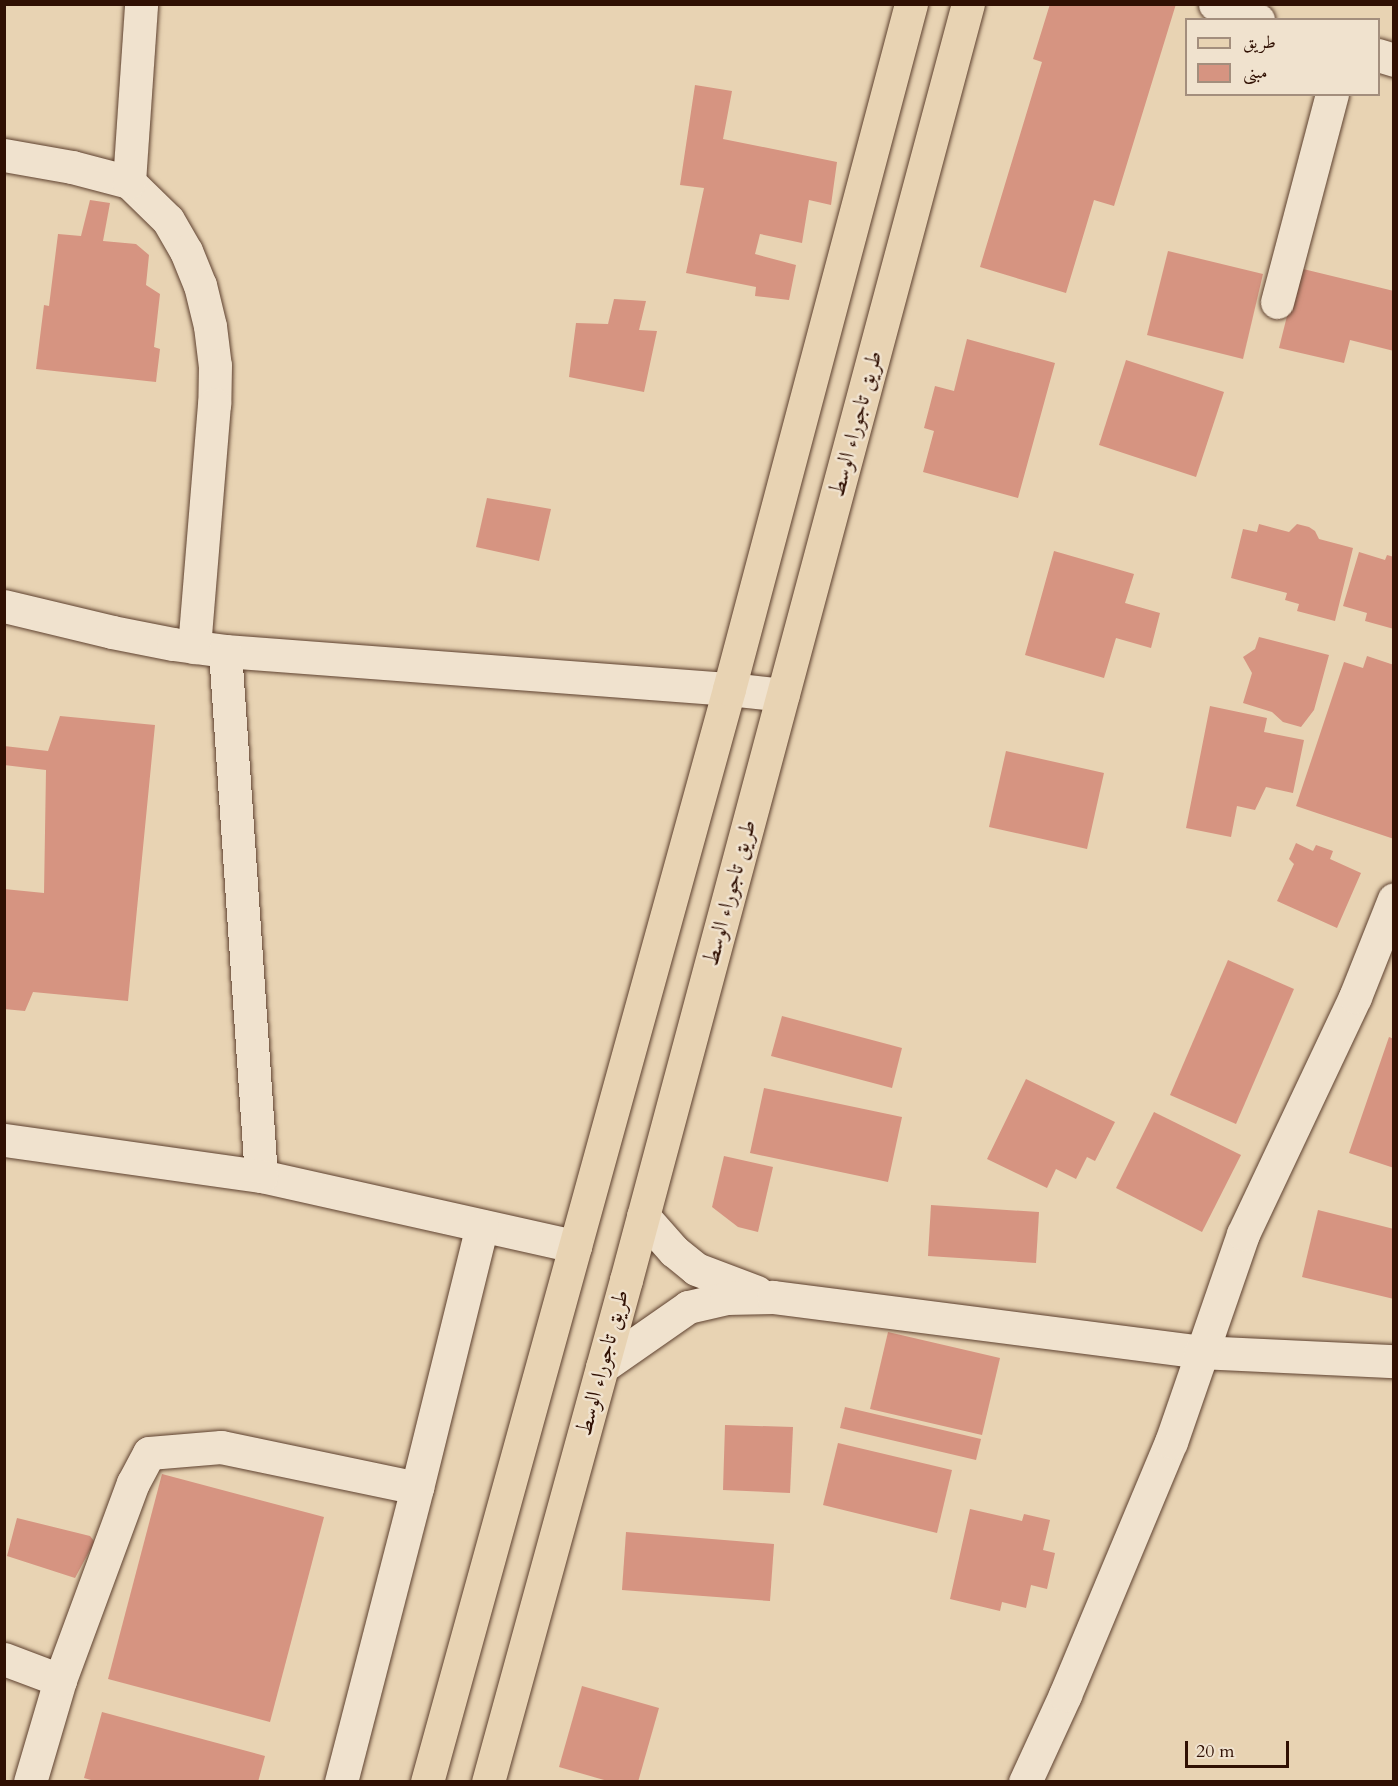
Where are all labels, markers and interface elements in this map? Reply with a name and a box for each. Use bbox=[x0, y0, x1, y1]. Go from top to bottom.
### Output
legend bbox=[1185, 18, 1380, 96]
text: طريق bbox=[1243, 30, 1276, 55]
text: مبنى bbox=[1243, 60, 1268, 85]
street label: طريق تاجوراء الوسط bbox=[824, 348, 888, 500]
street label: طريق تاجوراء الوسط bbox=[698, 817, 762, 969]
street label: طريق تاجوراء الوسط bbox=[571, 1287, 635, 1439]
scale bar bbox=[1188, 1729, 1292, 1767]
text: 20 m bbox=[1196, 1739, 1235, 1764]

